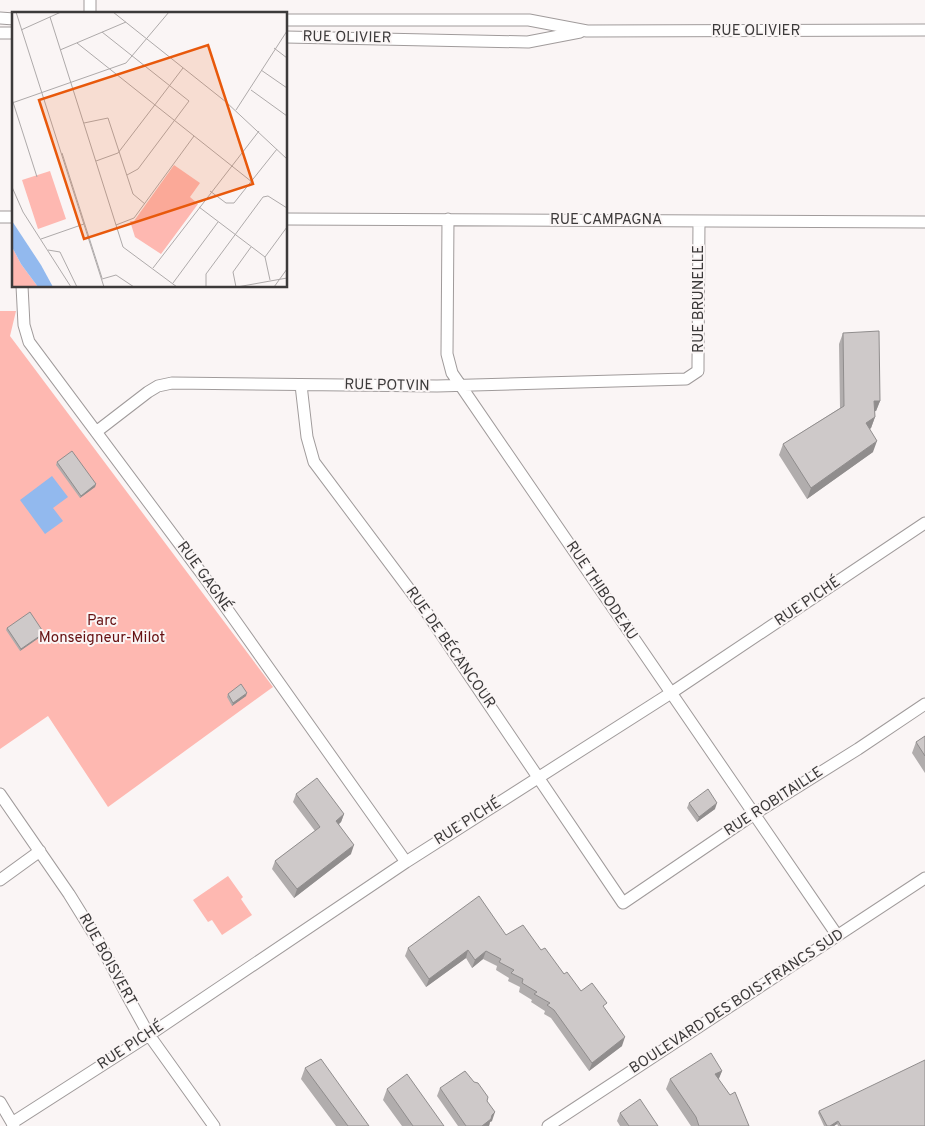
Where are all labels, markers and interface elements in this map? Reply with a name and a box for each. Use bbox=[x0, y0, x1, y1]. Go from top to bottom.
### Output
inset map bbox=[12, 12, 288, 288]
street label: RUE OLIVIER bbox=[712, 22, 800, 41]
street label: RUE OLIVIER bbox=[302, 28, 392, 48]
street label: RUE CAMPAGNA bbox=[550, 211, 662, 230]
street label: RUE BRUNELLE bbox=[690, 245, 709, 353]
street label: RUE POTVIN bbox=[344, 376, 430, 396]
street label: RUE GAGNÉ bbox=[172, 538, 237, 616]
street label: RUE THIBODEAU bbox=[561, 538, 641, 644]
street label: RUE PICHÉ bbox=[771, 572, 845, 631]
street label: RUE DE BÉCANCOUR bbox=[401, 583, 500, 713]
park label: Parc Monseigneur-Milot bbox=[39, 612, 165, 648]
street label: RUE ROBITAILLE bbox=[721, 763, 827, 841]
street label: RUE PICHÉ bbox=[430, 793, 505, 850]
street label: RUE BOISVERT bbox=[74, 910, 140, 1010]
street label: BOULEVARD DES BOIS-FRANCS SUD bbox=[626, 925, 848, 1079]
street label: RUE PICHÉ bbox=[94, 1017, 168, 1074]

